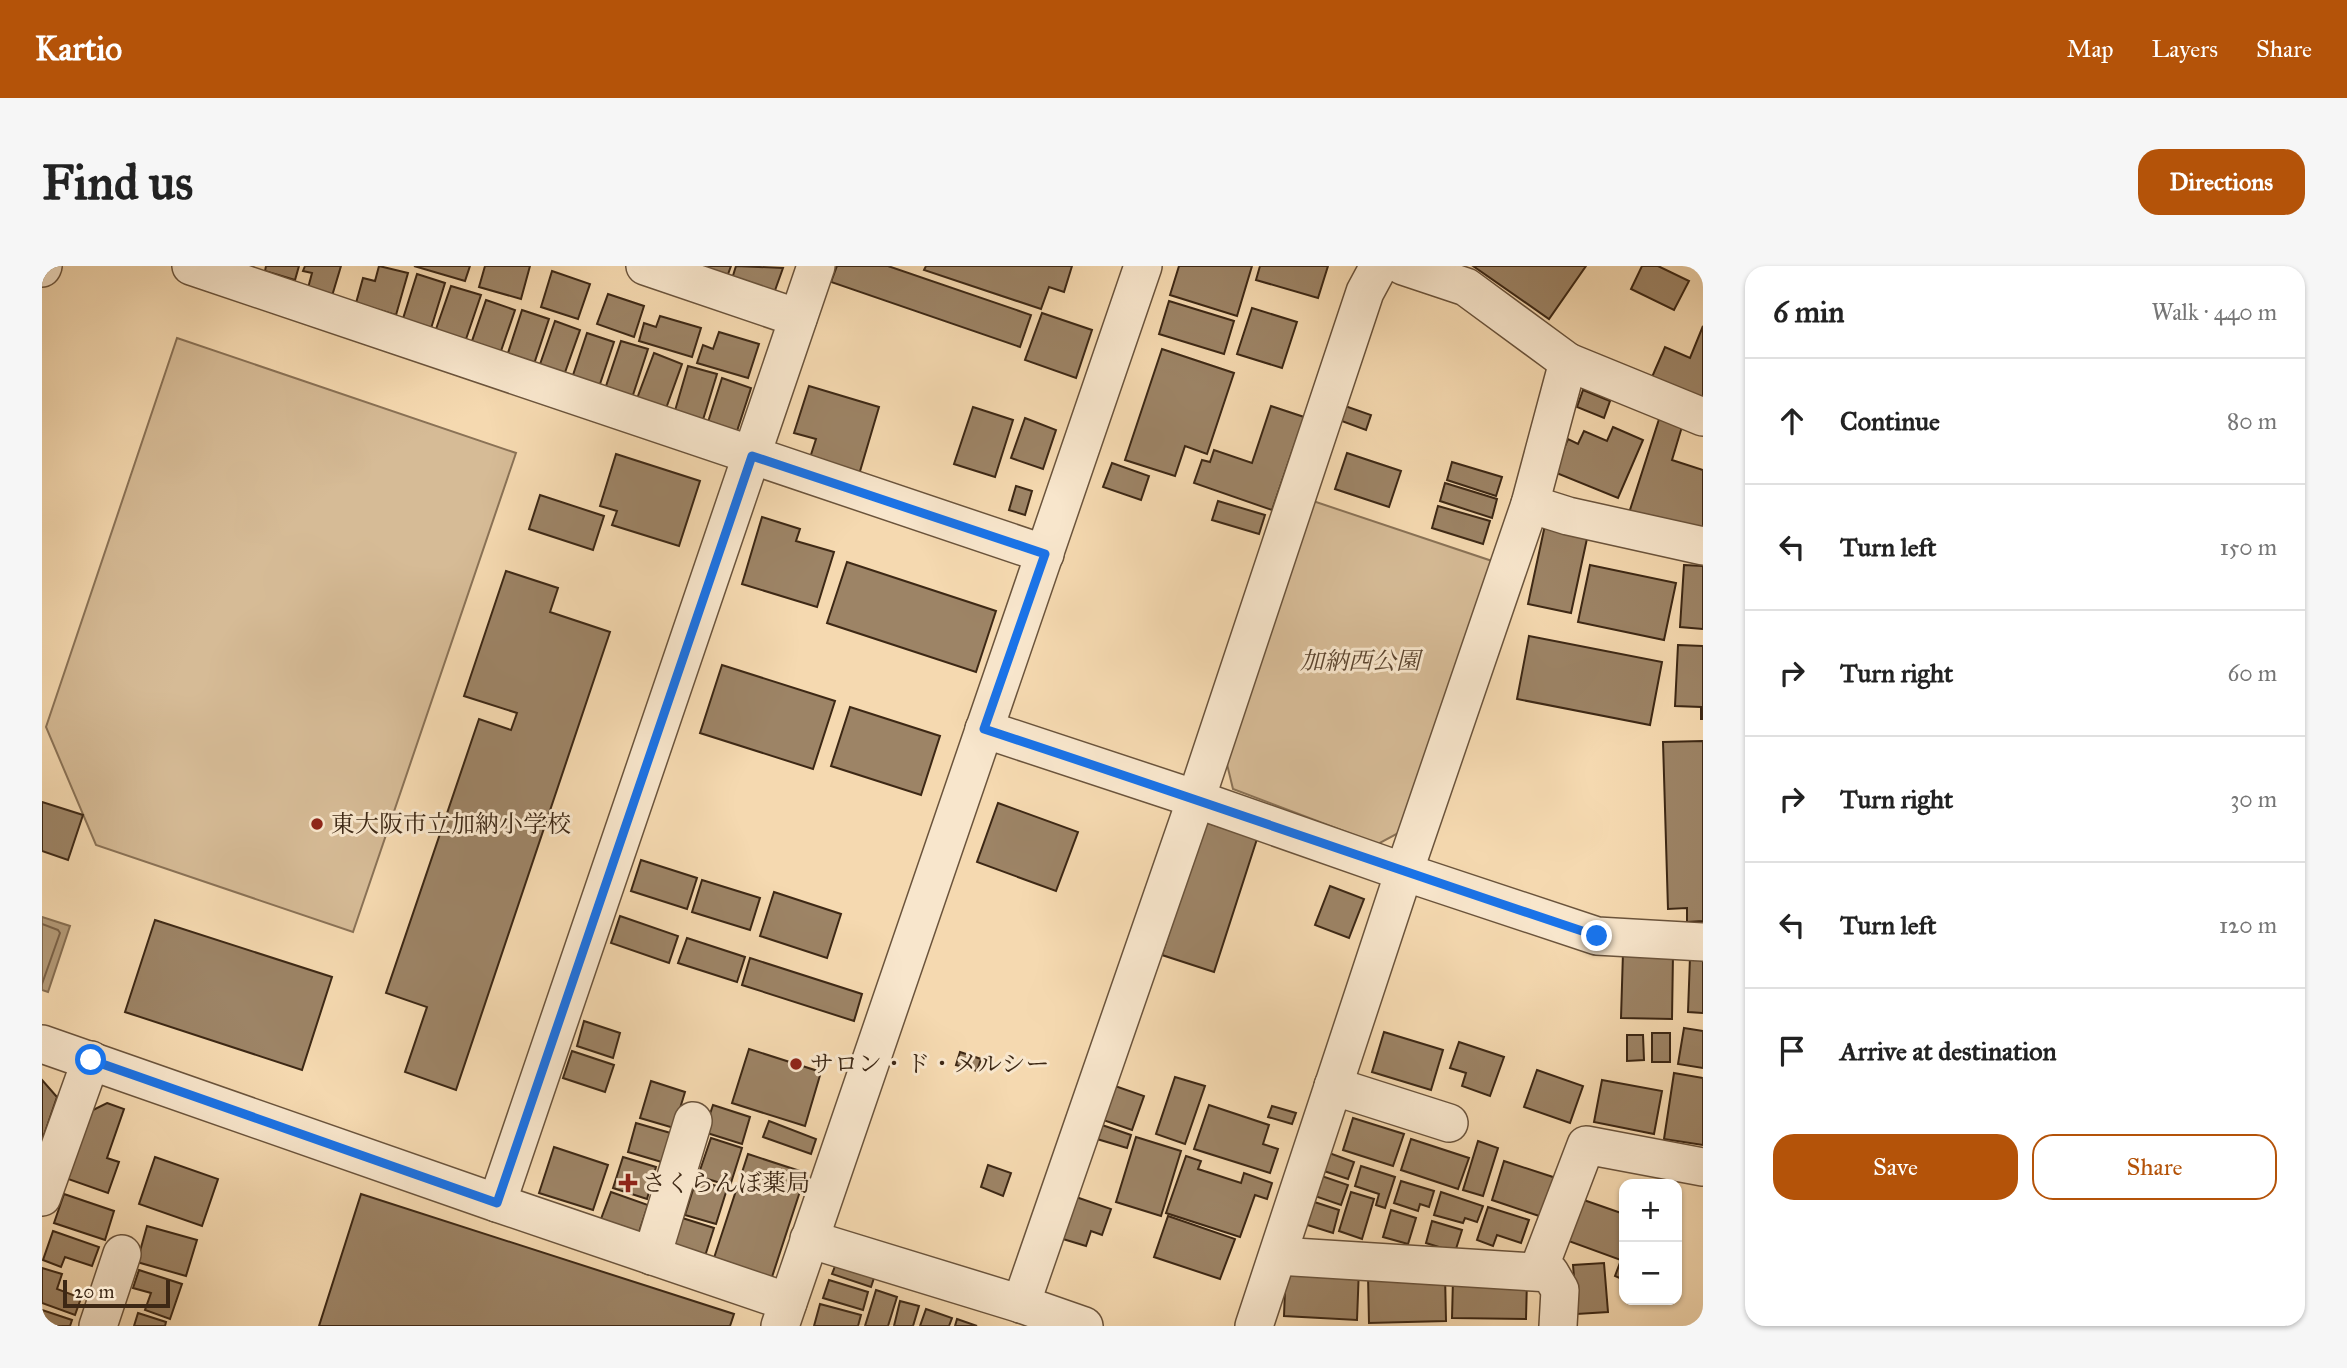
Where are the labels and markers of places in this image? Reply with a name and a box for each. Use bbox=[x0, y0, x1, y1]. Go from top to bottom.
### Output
place label: 東大阪市立加納小学校 bbox=[331, 809, 571, 839]
marker: 東大阪市立加納小学校 bbox=[309, 816, 325, 832]
place label: サロン・ド・メルシー bbox=[810, 1049, 1049, 1079]
marker: サロン・ド・メルシー bbox=[788, 1056, 804, 1072]
place label: さくらんぼ薬局 bbox=[642, 1168, 810, 1198]
marker: さくらんぼ薬局 bbox=[620, 1175, 636, 1191]

